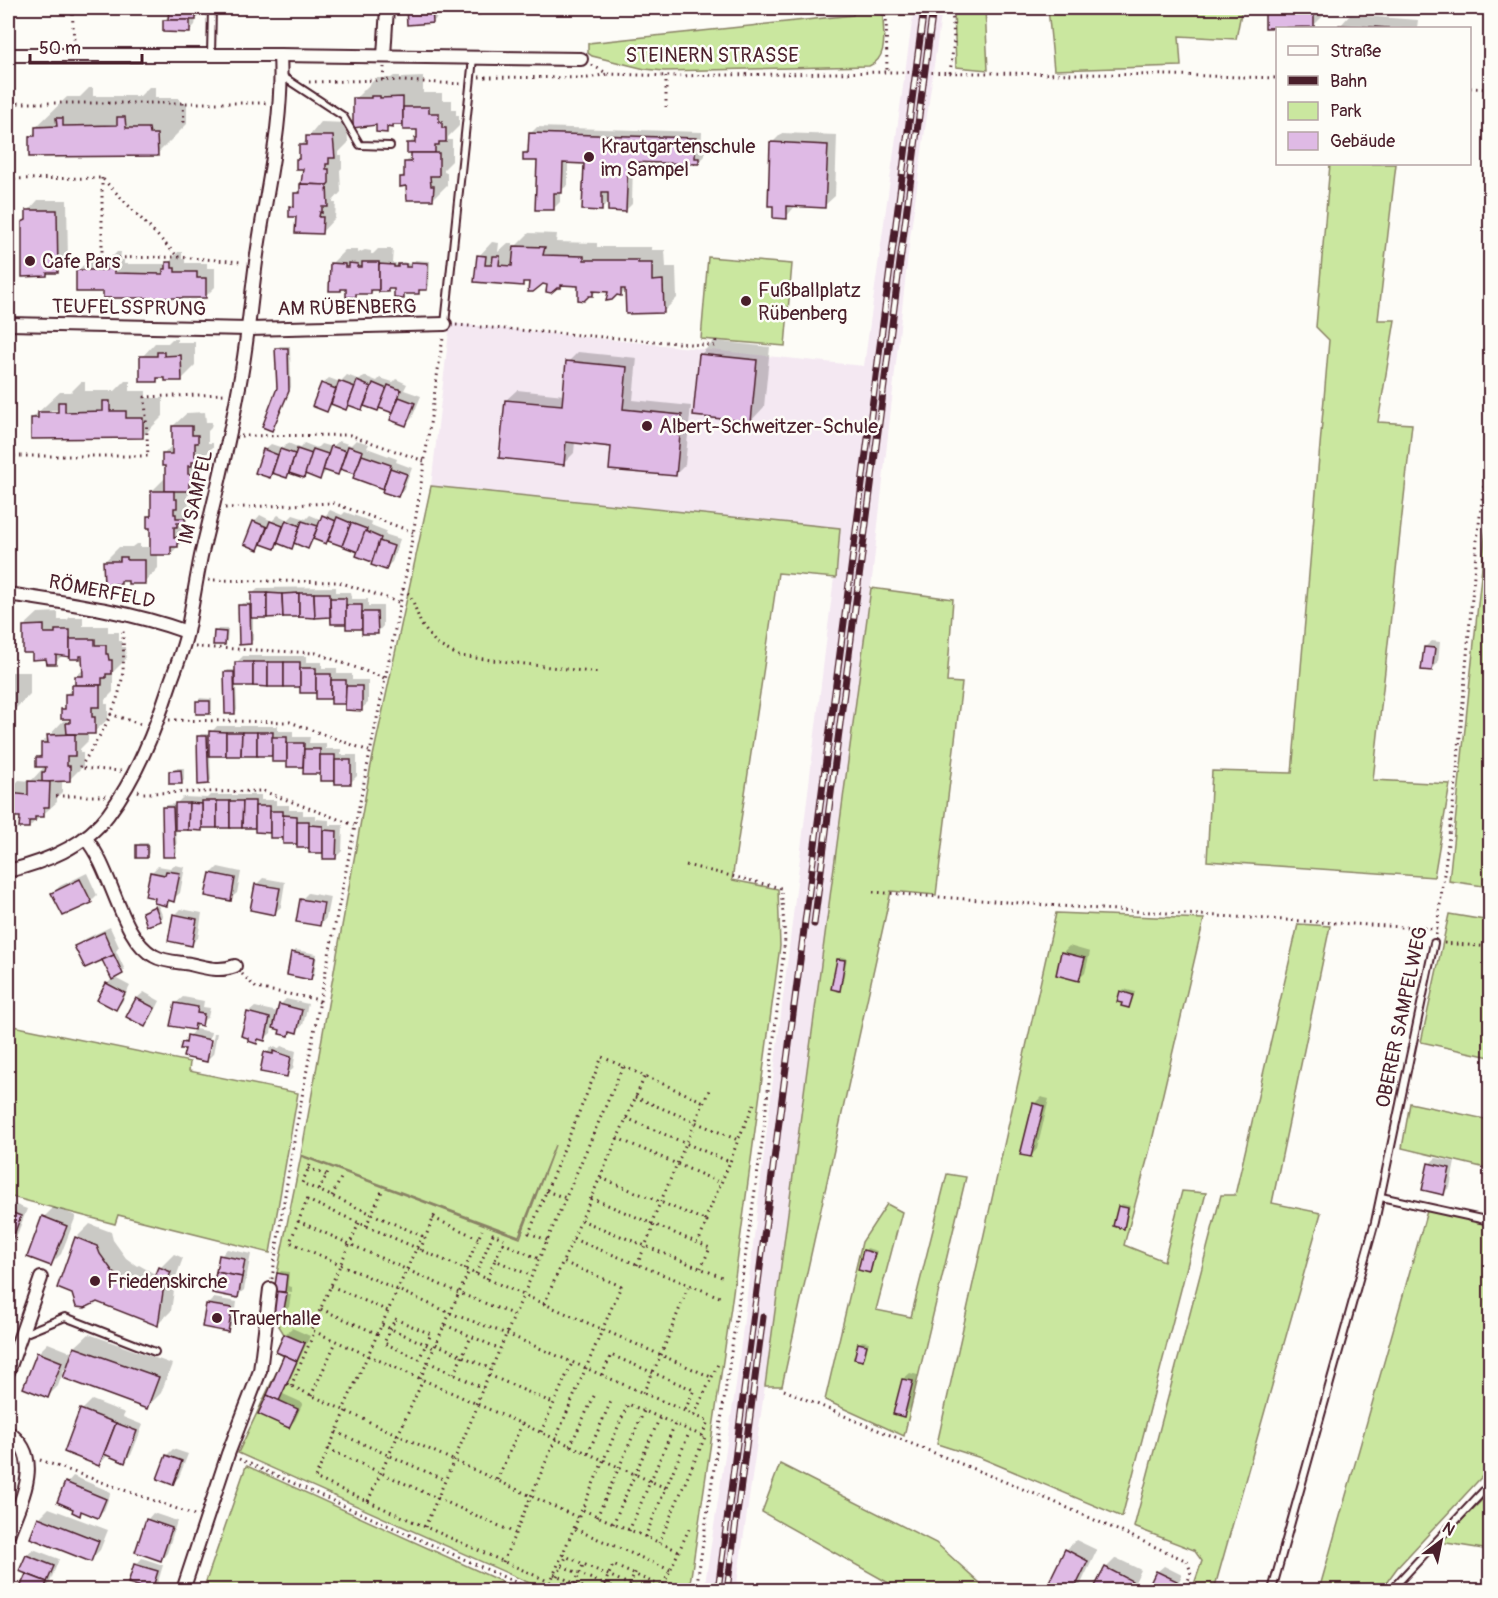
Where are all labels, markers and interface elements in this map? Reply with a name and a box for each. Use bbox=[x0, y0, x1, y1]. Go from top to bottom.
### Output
scale bar bbox=[30, 27, 142, 65]
legend bbox=[1276, 27, 1471, 165]
text: 50 m bbox=[39, 37, 81, 60]
text: Straße bbox=[1330, 40, 1381, 63]
street label: STEINERN STRASSE bbox=[625, 43, 799, 68]
text: Bahn bbox=[1330, 70, 1367, 93]
text: Park bbox=[1330, 100, 1362, 123]
text: Gebäude bbox=[1330, 130, 1395, 153]
place label: Krautgartenschule im Sampel bbox=[601, 134, 755, 182]
marker: Krautgartenschule im Sampel bbox=[582, 150, 596, 164]
place label: Cafe Pars bbox=[42, 249, 120, 274]
marker: Cafe Pars bbox=[23, 254, 37, 268]
place label: Fußballplatz Rübenberg bbox=[758, 278, 861, 326]
street label: TEUFELSSPRUNG bbox=[52, 294, 206, 321]
street label: AM RÜBENBERG bbox=[277, 294, 417, 321]
marker: Fußballplatz Rübenberg bbox=[739, 294, 753, 308]
place label: Albert-Schweitzer-Schule bbox=[659, 414, 878, 439]
marker: Albert-Schweitzer-Schule bbox=[640, 419, 654, 433]
street label: IM SAMPEL bbox=[172, 447, 218, 547]
street label: RÖMERFELD bbox=[47, 569, 157, 614]
street label: OBERER SAMPELWEG bbox=[1370, 924, 1433, 1110]
place label: Friedenskirche bbox=[107, 1269, 227, 1294]
marker: Friedenskirche bbox=[88, 1274, 102, 1288]
place label: Trauerhalle bbox=[229, 1306, 321, 1331]
marker: Trauerhalle bbox=[210, 1311, 224, 1325]
north arrow bbox=[1411, 1511, 1471, 1571]
text: N bbox=[1439, 1518, 1458, 1541]

